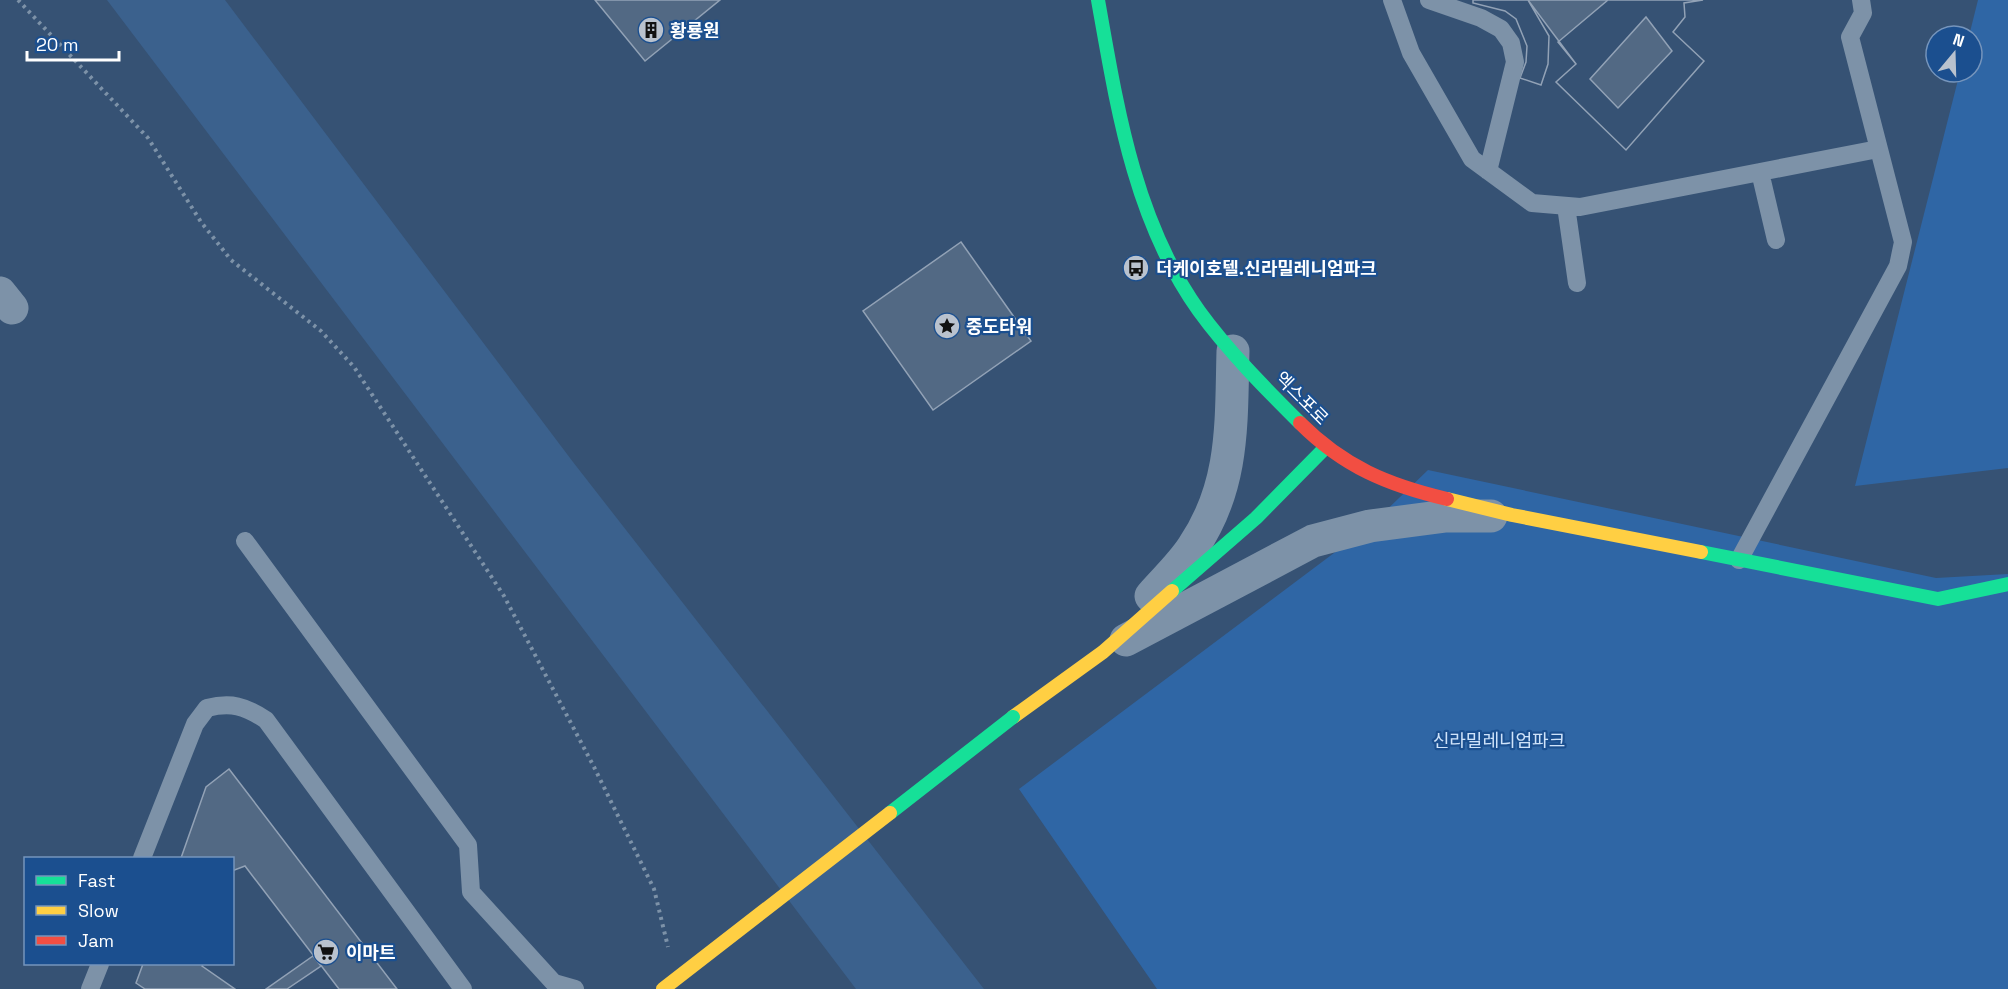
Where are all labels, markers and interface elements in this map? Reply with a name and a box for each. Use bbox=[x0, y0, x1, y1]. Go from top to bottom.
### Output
building icon: 황룡원 bbox=[636, 15, 666, 45]
place label: 황룡원 bbox=[670, 19, 720, 42]
scale bar bbox=[27, 24, 118, 62]
north arrow bbox=[1924, 24, 1984, 84]
text: N bbox=[1950, 29, 1967, 52]
text: 20 m bbox=[36, 33, 79, 56]
bus stop icon: 더케이호텔.신라밀레니엄파크 bbox=[1121, 253, 1151, 283]
place label: 더케이호텔.신라밀레니엄파크 bbox=[1156, 257, 1377, 280]
place icon: 중도타워 bbox=[932, 311, 962, 341]
place label: 중도타워 bbox=[966, 315, 1032, 338]
street label: 엑스포로 bbox=[1270, 366, 1334, 430]
park label: 신라밀레니엄파크 bbox=[1433, 729, 1565, 752]
legend bbox=[24, 857, 234, 965]
text: Fast bbox=[78, 869, 115, 892]
text: Slow bbox=[78, 899, 119, 922]
text: Jam bbox=[78, 929, 114, 952]
supermarket icon: 이마트 bbox=[311, 937, 341, 967]
place label: 이마트 bbox=[346, 941, 396, 964]

